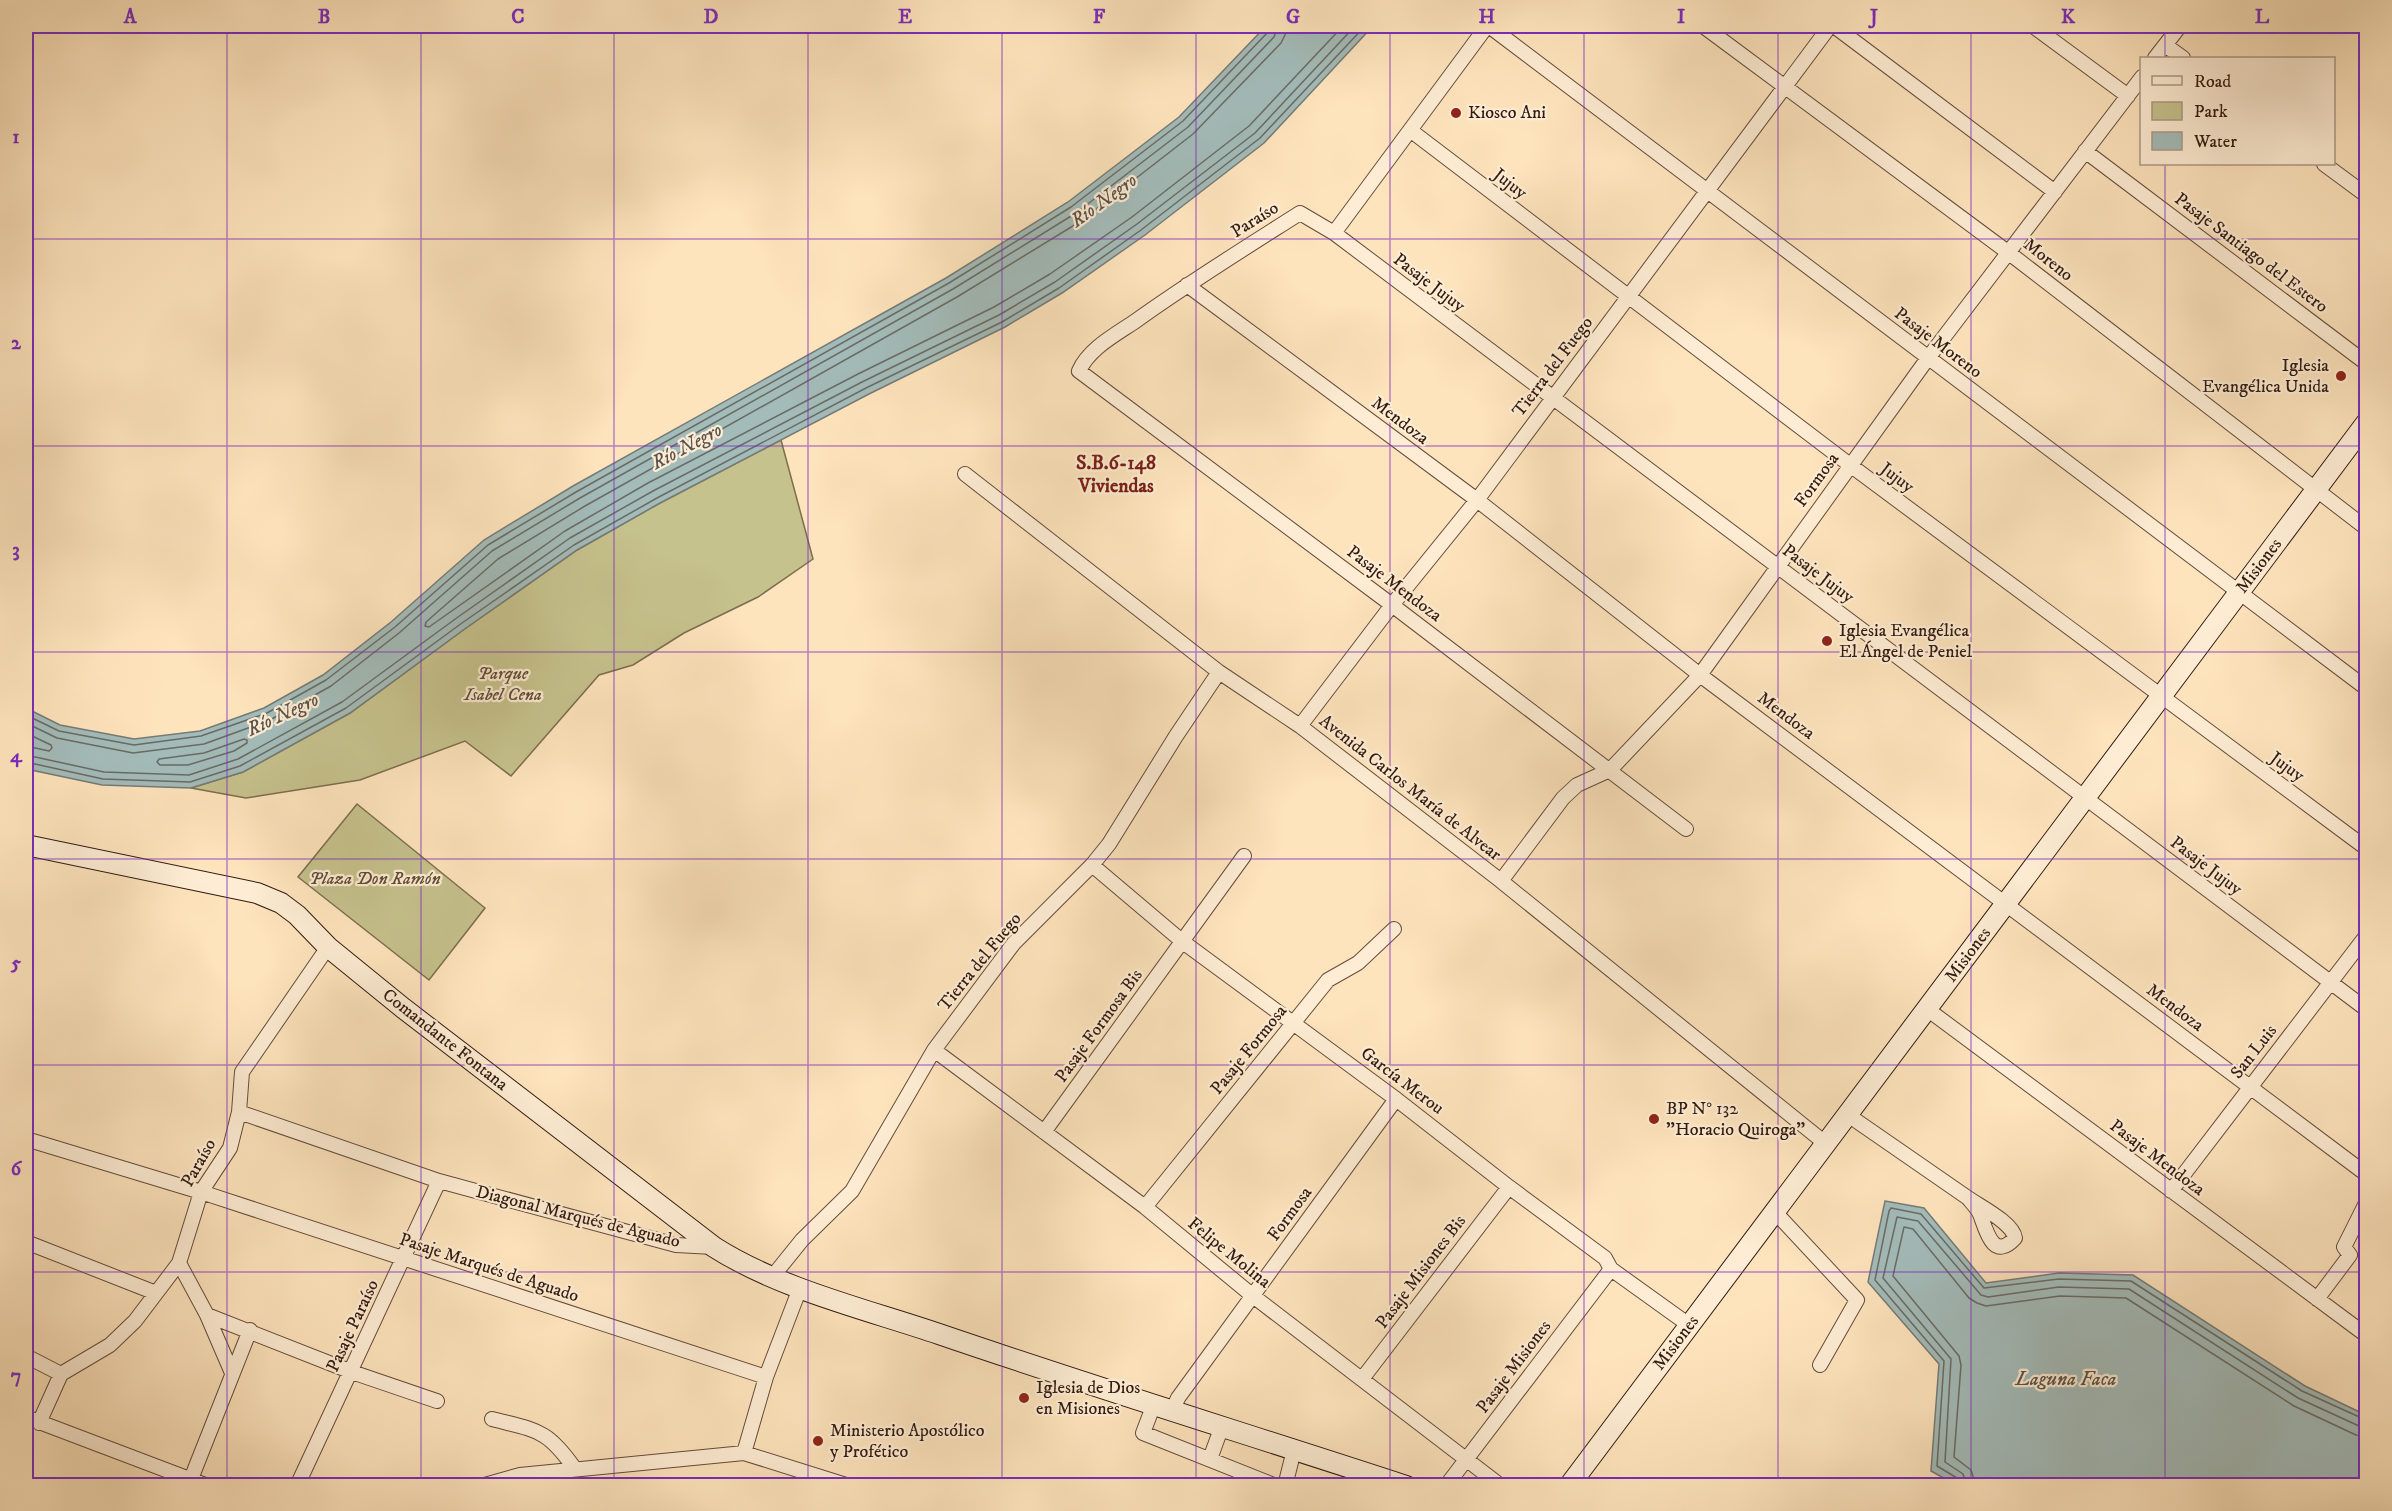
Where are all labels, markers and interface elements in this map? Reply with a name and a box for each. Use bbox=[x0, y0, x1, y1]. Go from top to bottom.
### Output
text: A bbox=[123, 5, 138, 30]
text: B bbox=[318, 5, 330, 30]
text: C bbox=[511, 5, 525, 30]
text: D bbox=[704, 5, 719, 30]
text: E bbox=[898, 5, 912, 30]
text: F bbox=[1093, 5, 1106, 30]
text: G bbox=[1286, 5, 1300, 30]
text: H bbox=[1479, 5, 1496, 30]
text: I bbox=[1677, 5, 1685, 30]
text: J bbox=[1868, 5, 1878, 30]
text: K bbox=[2061, 5, 2076, 30]
text: L bbox=[2255, 5, 2270, 30]
legend bbox=[2140, 57, 2335, 165]
text: Road bbox=[2194, 71, 2231, 93]
text: Park bbox=[2194, 101, 2228, 123]
place label: Kiosco Ani bbox=[1468, 102, 1546, 124]
marker: Kiosco Ani bbox=[1449, 106, 1463, 120]
text: 1 bbox=[12, 125, 20, 150]
text: Water bbox=[2193, 131, 2237, 153]
street label: Jujuy bbox=[1487, 163, 1532, 204]
water label: Río Negro bbox=[1065, 168, 1142, 234]
street label: Pasaje Santiago del Estero bbox=[2170, 188, 2332, 318]
street label: Paraíso bbox=[1227, 197, 1283, 243]
street label: Moreno bbox=[2019, 234, 2077, 286]
street label: Pasaje Jujuy bbox=[1389, 249, 1470, 317]
street label: Pasaje Moreno bbox=[1890, 303, 1987, 383]
street label: Tierra del Fuego bbox=[1508, 312, 1598, 422]
text: 2 bbox=[11, 331, 22, 356]
place label: Iglesia Evangélica Unida bbox=[2202, 355, 2329, 398]
marker: Iglesia Evangélica Unida bbox=[2334, 369, 2348, 383]
street label: Mendoza bbox=[1367, 392, 1433, 450]
water label: Río Negro bbox=[646, 418, 727, 477]
street label: Formosa bbox=[1790, 448, 1844, 511]
district label: S.B.6-148 Viviendas bbox=[1076, 451, 1156, 499]
street label: Jujuy bbox=[1874, 457, 1919, 498]
street label: Misiones bbox=[2231, 534, 2287, 598]
text: 3 bbox=[12, 538, 20, 563]
street label: Pasaje Jujuy bbox=[1778, 540, 1859, 608]
street label: Pasaje Mendoza bbox=[1342, 541, 1446, 627]
place label: Iglesia Evangélica El Ángel de Peniel bbox=[1839, 620, 1973, 663]
marker: Iglesia Evangélica El Ángel de Peniel bbox=[1820, 634, 1834, 648]
park label: Parque Isabel Cena bbox=[463, 663, 542, 706]
water label: Río Negro bbox=[242, 687, 323, 743]
street label: Mendoza bbox=[1753, 687, 1819, 745]
street label: Avenida Carlos María de Alvear bbox=[1315, 710, 1506, 866]
text: 4 bbox=[10, 744, 23, 769]
street label: Jujuy bbox=[2264, 746, 2309, 787]
street label: Pasaje Jujuy bbox=[2166, 832, 2247, 900]
park label: Plaza Don Ramón bbox=[309, 868, 441, 890]
street label: Tierra del Fuego bbox=[934, 908, 1027, 1016]
street label: Misiones bbox=[1940, 923, 1996, 987]
text: 5 bbox=[10, 951, 21, 976]
street label: Pasaje Formosa Bis bbox=[1050, 965, 1148, 1087]
street label: Mendoza bbox=[2142, 979, 2208, 1037]
street label: Comandante Fontana bbox=[378, 984, 512, 1096]
street label: Pasaje Formosa bbox=[1206, 1000, 1292, 1099]
street label: San Luis bbox=[2226, 1021, 2282, 1083]
street label: García Merou bbox=[1356, 1043, 1448, 1120]
place label: BP N° 132 "Horacio Quiroga" bbox=[1666, 1098, 1805, 1141]
marker: BP N° 132 "Horacio Quiroga" bbox=[1647, 1112, 1661, 1126]
street label: Pasaje Mendoza bbox=[2105, 1115, 2209, 1201]
street label: Paraíso bbox=[177, 1135, 221, 1191]
text: 6 bbox=[11, 1157, 23, 1182]
street label: Diagonal Marqués de Aguado bbox=[474, 1181, 683, 1253]
street label: Formosa bbox=[1263, 1182, 1317, 1245]
street label: Pasaje Misiones Bis bbox=[1371, 1211, 1471, 1333]
street label: Felipe Molina bbox=[1183, 1213, 1275, 1293]
street label: Pasaje Marqués de Aguado bbox=[396, 1229, 582, 1308]
street label: Pasaje Paraíso bbox=[322, 1276, 384, 1376]
street label: Misiones bbox=[1648, 1311, 1704, 1375]
street label: Pasaje Misiones bbox=[1472, 1316, 1556, 1418]
text: 7 bbox=[11, 1364, 21, 1389]
water label: Laguna Faca bbox=[2015, 1367, 2116, 1392]
place label: Iglesia de Dios en Misiones bbox=[1036, 1377, 1140, 1420]
marker: Iglesia de Dios en Misiones bbox=[1017, 1391, 1031, 1405]
place label: Ministerio Apostólico y Profético bbox=[830, 1420, 985, 1463]
marker: Ministerio Apostólico y Profético bbox=[811, 1434, 825, 1448]

